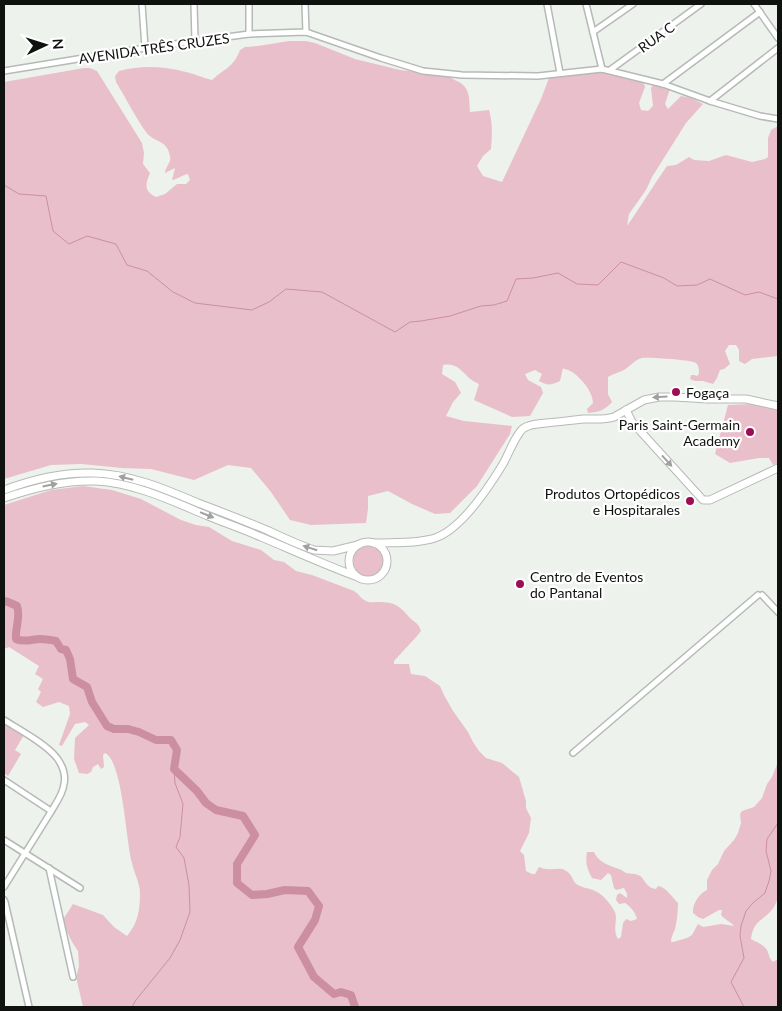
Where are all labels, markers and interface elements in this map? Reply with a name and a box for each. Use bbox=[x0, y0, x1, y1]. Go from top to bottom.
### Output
street label: RUA C bbox=[635, 18, 678, 56]
north arrow bbox=[20, 20, 70, 70]
street label: AVENIDA TRÊS CRUZES bbox=[77, 29, 231, 67]
text: N bbox=[50, 38, 67, 50]
place label: Fogaça bbox=[686, 384, 729, 401]
marker: Fogaça bbox=[670, 386, 682, 398]
one-way arrow bbox=[652, 394, 668, 402]
place label: Paris Saint-Germain Academy bbox=[619, 416, 741, 449]
marker: Paris Saint-Germain Academy bbox=[744, 426, 756, 438]
one-way arrow bbox=[661, 455, 673, 467]
one-way arrow bbox=[119, 474, 134, 482]
one-way arrow bbox=[43, 480, 59, 488]
place label: Produtos Ortopédicos e Hospitarales bbox=[545, 485, 680, 518]
marker: Produtos Ortopédicos e Hospitarales bbox=[684, 495, 696, 507]
one-way arrow bbox=[200, 512, 214, 520]
one-way arrow bbox=[303, 544, 318, 552]
place label: Centro de Eventos do Pantanal bbox=[530, 568, 643, 601]
marker: Centro de Eventos do Pantanal bbox=[514, 578, 526, 590]

